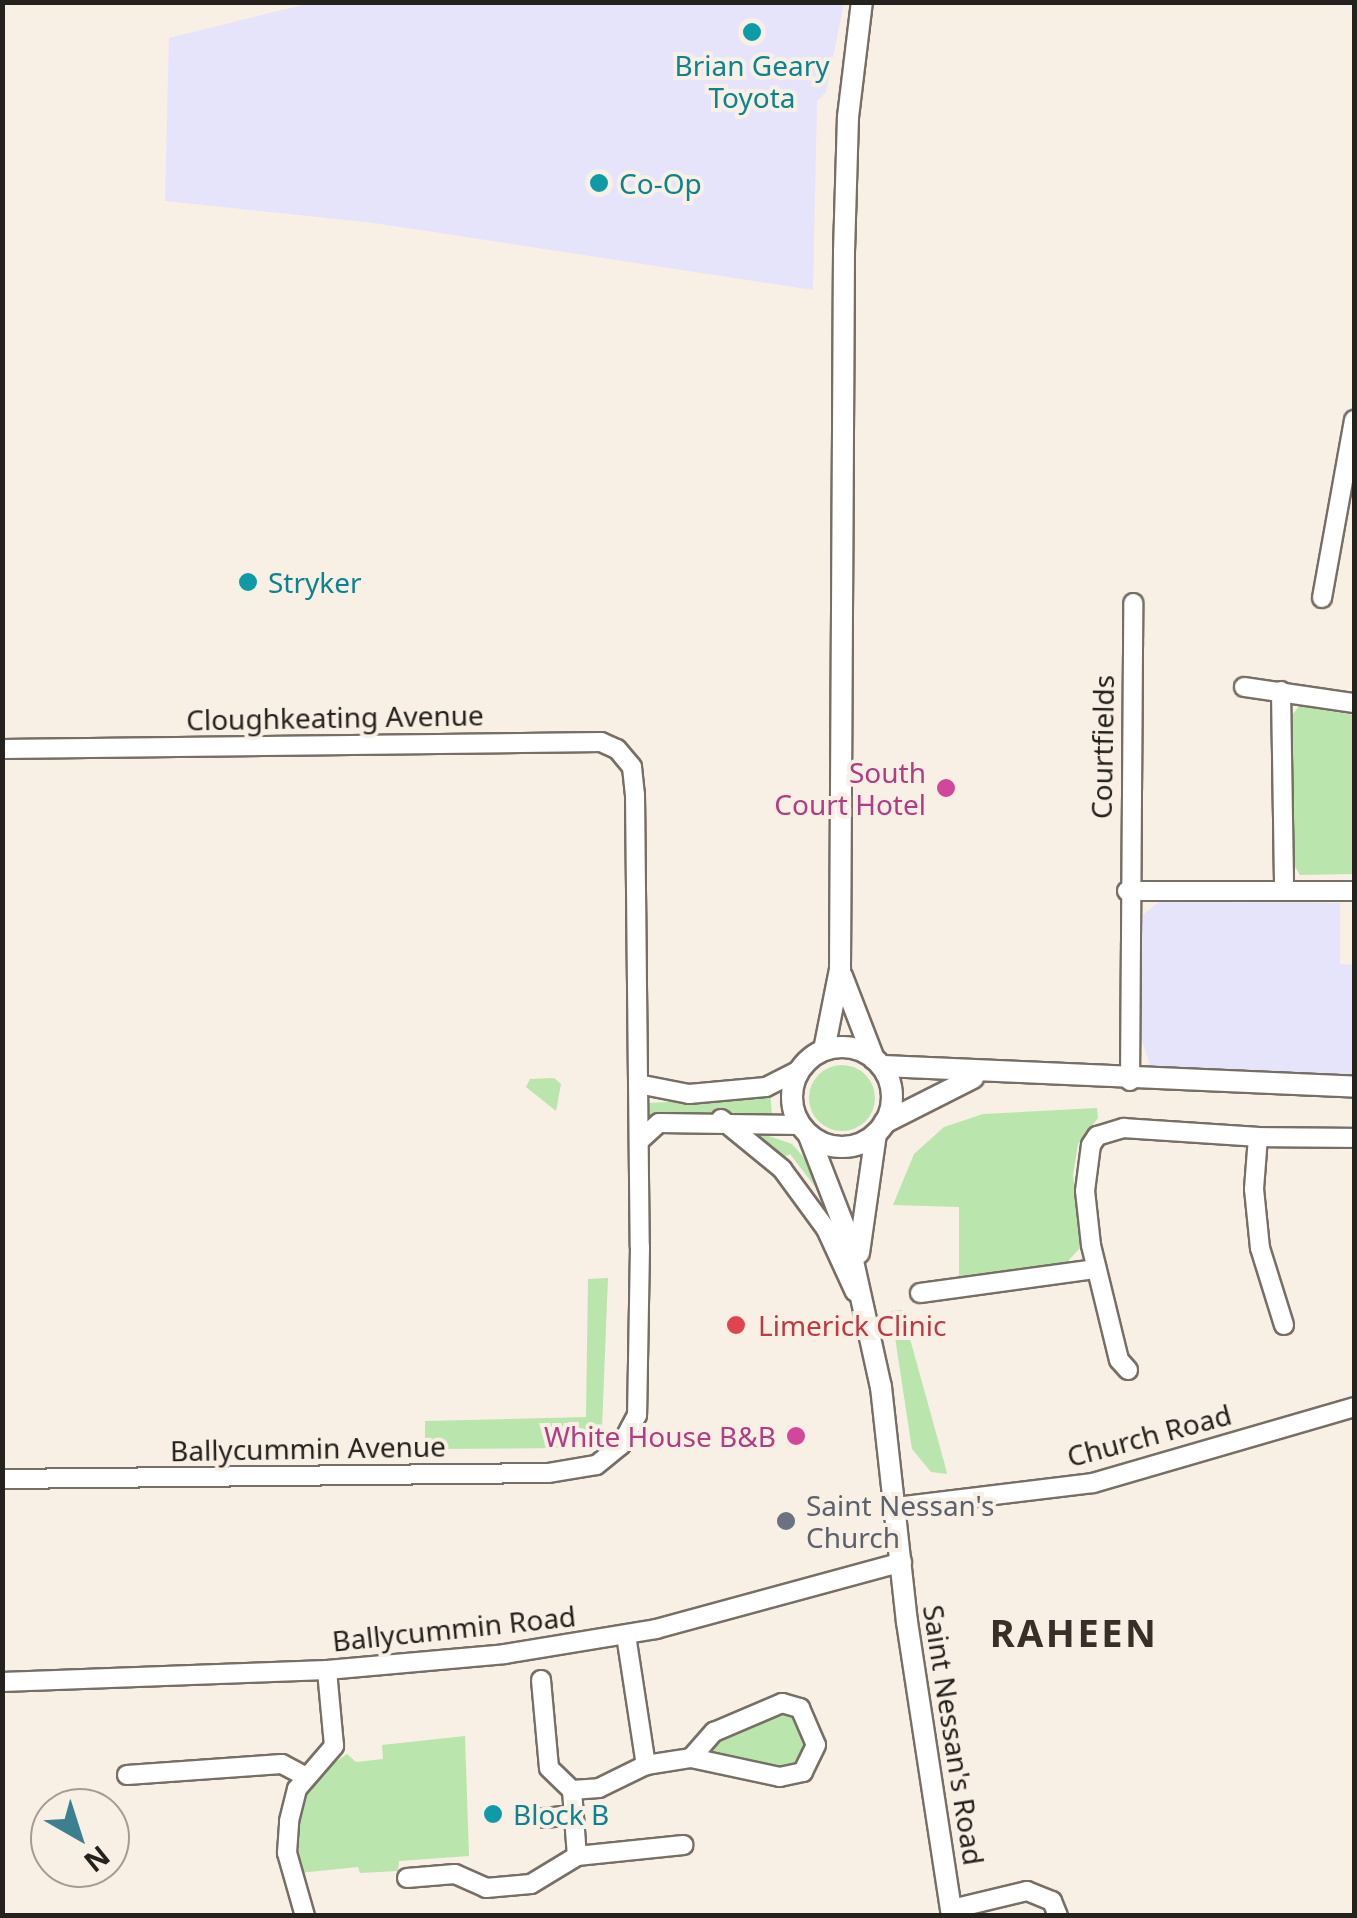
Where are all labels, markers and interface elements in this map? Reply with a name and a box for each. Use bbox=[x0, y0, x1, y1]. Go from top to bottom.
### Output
marker: Brian Geary Toyota bbox=[741, 21, 763, 43]
place label: Brian Geary Toyota bbox=[674, 48, 830, 114]
place label: Co-Op bbox=[619, 166, 702, 200]
marker: Co-Op bbox=[588, 172, 610, 194]
place label: Stryker bbox=[268, 565, 362, 599]
marker: Stryker bbox=[237, 571, 259, 593]
street label: Courtfields bbox=[1084, 675, 1120, 819]
street label: Cloughkeating Avenue bbox=[186, 698, 484, 736]
place label: South Court Hotel bbox=[774, 755, 926, 821]
marker: South Court Hotel bbox=[935, 777, 957, 799]
place label: Limerick Clinic bbox=[758, 1308, 946, 1342]
marker: Limerick Clinic bbox=[723, 1312, 749, 1338]
street label: Church Road bbox=[1063, 1397, 1235, 1473]
place label: White House B&B bbox=[544, 1419, 776, 1453]
marker: White House B&B bbox=[785, 1425, 807, 1447]
street label: Ballycummin Avenue bbox=[170, 1429, 446, 1467]
place label: Saint Nessan's Church bbox=[806, 1488, 994, 1554]
marker: Saint Nessan's Church bbox=[775, 1510, 797, 1532]
street label: Ballycummin Road bbox=[330, 1598, 578, 1658]
street label: Saint Nessan's Road bbox=[917, 1602, 991, 1868]
district label: RAHEEN bbox=[990, 1610, 1158, 1656]
north arrow bbox=[30, 1788, 130, 1888]
place label: Block B bbox=[513, 1797, 609, 1831]
marker: Block B bbox=[482, 1803, 504, 1825]
text: N bbox=[77, 1838, 118, 1882]

